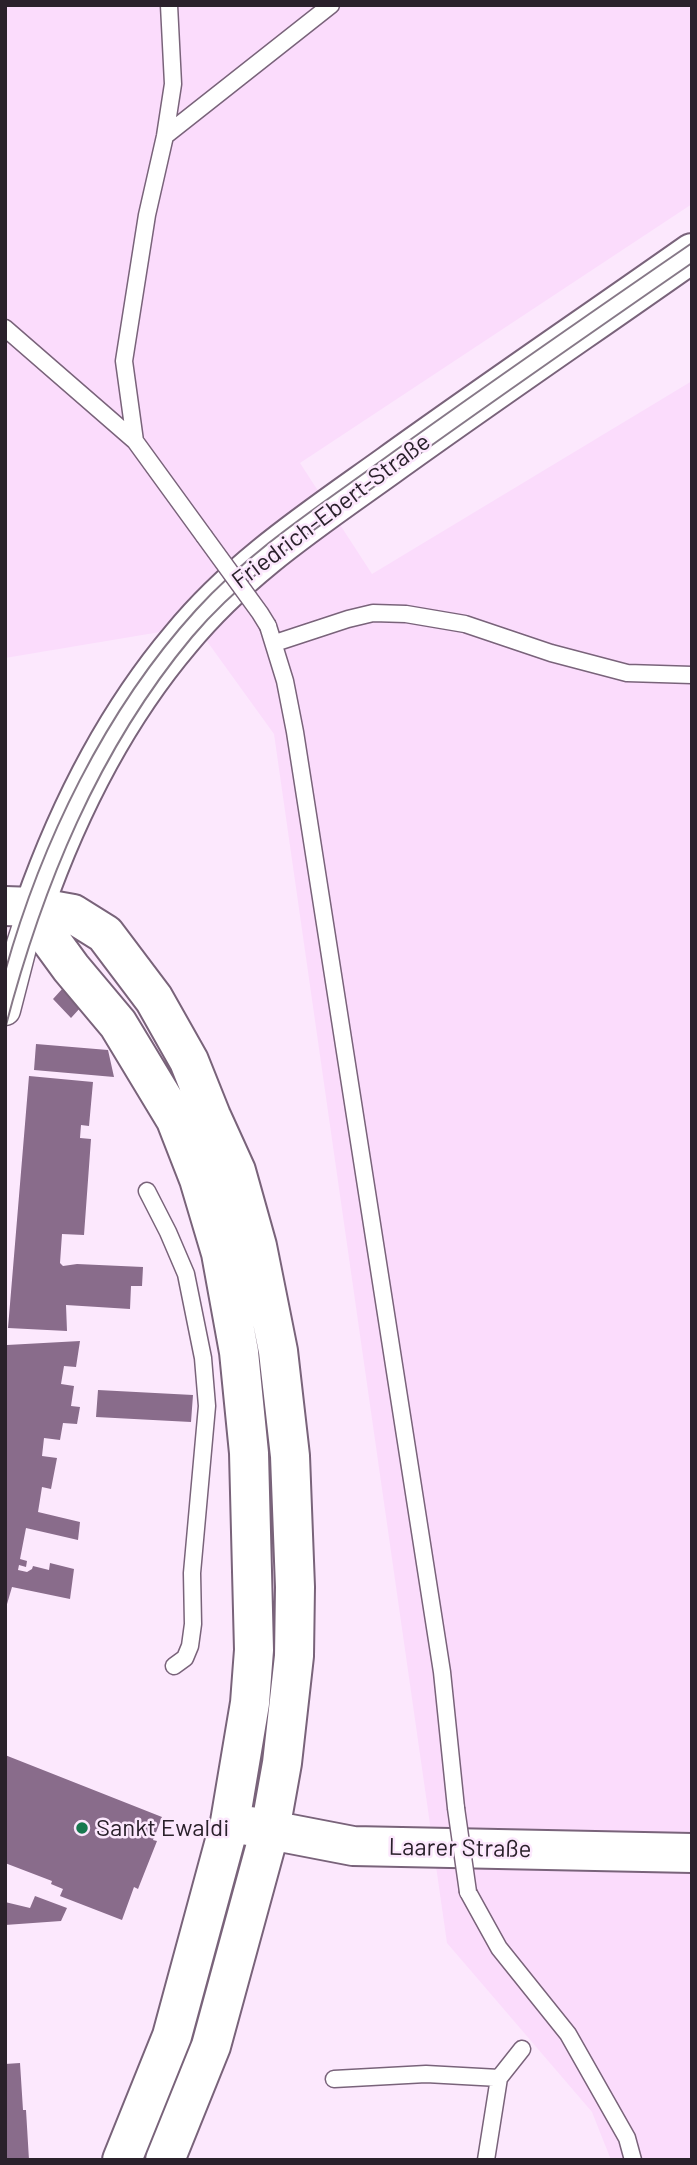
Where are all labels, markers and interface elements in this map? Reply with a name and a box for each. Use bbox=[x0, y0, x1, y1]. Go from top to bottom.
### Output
street label: Friedrich-Ebert-Straße bbox=[226, 427, 436, 595]
place label: Sankt Ewaldi bbox=[96, 1814, 229, 1842]
marker: Sankt Ewaldi bbox=[74, 1820, 90, 1836]
street label: Laarer Straße bbox=[388, 1832, 532, 1864]

